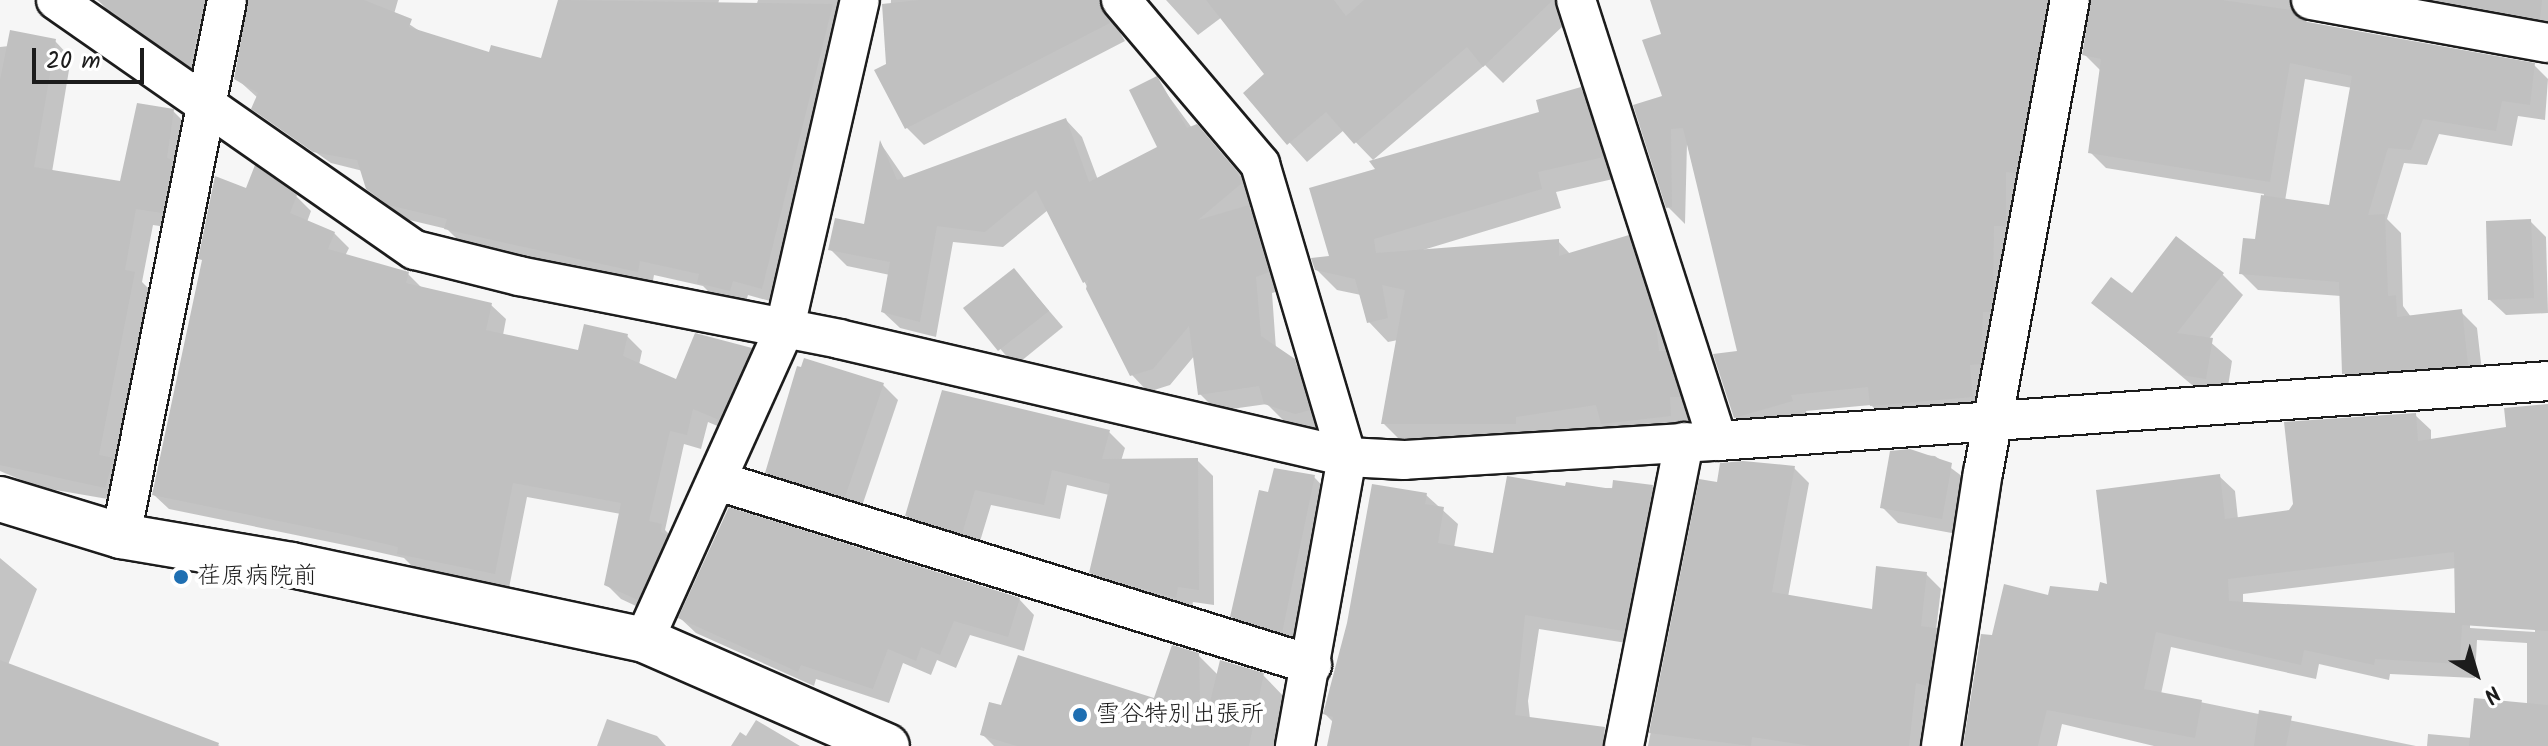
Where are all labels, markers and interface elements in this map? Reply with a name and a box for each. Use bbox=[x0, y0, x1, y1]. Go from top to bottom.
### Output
scale bar bbox=[36, 32, 148, 82]
text: 20 m bbox=[46, 42, 101, 81]
place label: 荏原病院前 bbox=[197, 563, 317, 591]
marker: 荏原病院前 bbox=[172, 568, 190, 586]
north arrow bbox=[2436, 634, 2516, 714]
text: N bbox=[2475, 675, 2507, 711]
place label: 雪谷特別出張所 bbox=[1096, 701, 1264, 729]
marker: 雪谷特別出張所 bbox=[1071, 706, 1089, 724]

